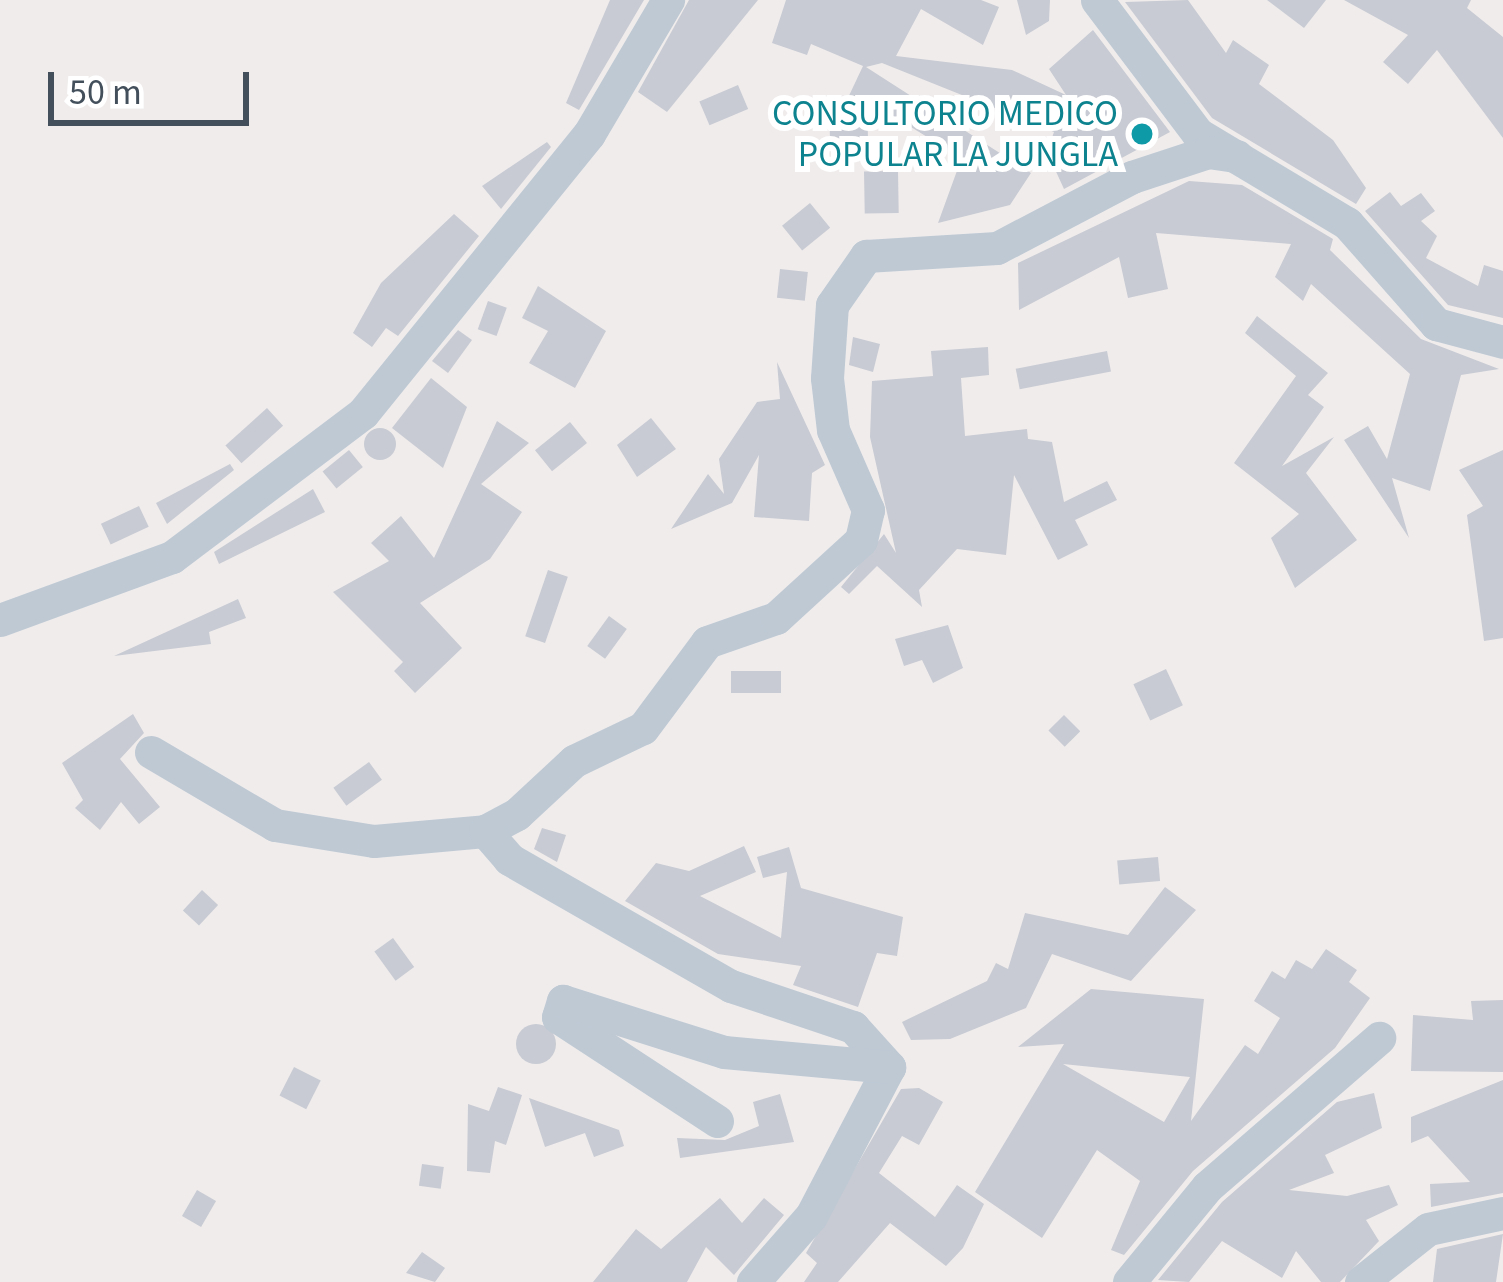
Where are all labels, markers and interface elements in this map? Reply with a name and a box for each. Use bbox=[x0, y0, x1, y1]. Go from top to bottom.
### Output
scale bar bbox=[54, 48, 255, 122]
text: 50 m bbox=[69, 67, 142, 118]
place label: CONSULTORIO MEDICO POPULAR LA JUNGLA bbox=[772, 91, 1118, 176]
marker: CONSULTORIO MEDICO POPULAR LA JUNGLA bbox=[1129, 121, 1155, 147]

